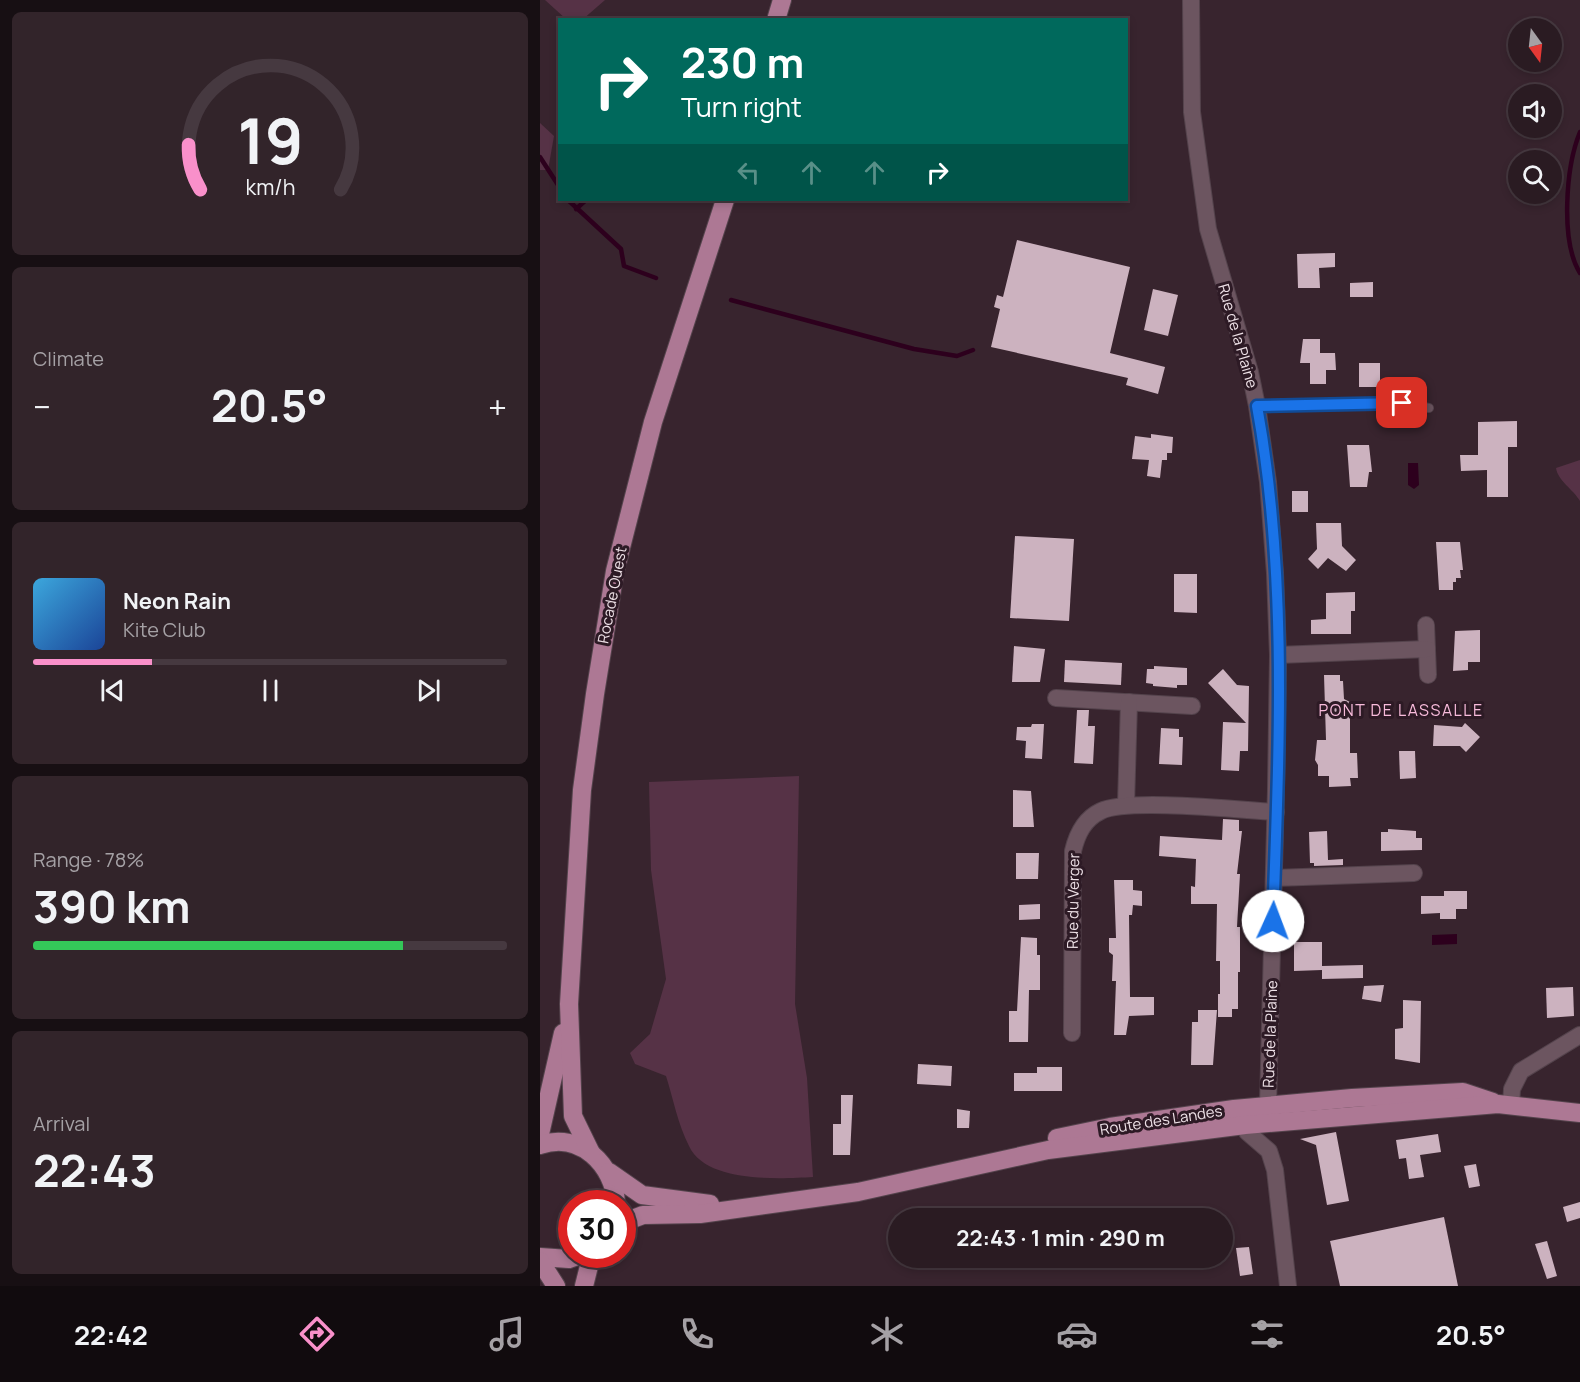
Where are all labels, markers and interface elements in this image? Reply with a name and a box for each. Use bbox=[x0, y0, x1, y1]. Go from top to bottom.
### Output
north arrow bbox=[1508, 18, 1562, 72]
map controls bbox=[1508, 18, 1562, 204]
text: 230 m bbox=[681, 33, 804, 91]
icon: right bbox=[582, 42, 660, 120]
button: sound bbox=[1508, 84, 1562, 138]
text: Turn right bbox=[681, 88, 802, 125]
text: 19 bbox=[237, 98, 303, 184]
button: search bbox=[1508, 150, 1562, 204]
icon: left bbox=[732, 156, 765, 189]
icon: ahead bbox=[795, 156, 828, 189]
icon: ahead bbox=[858, 156, 891, 189]
icon: right bbox=[921, 156, 954, 189]
text: km/h bbox=[245, 173, 295, 202]
street label: Rue de la Plaine bbox=[1213, 281, 1263, 391]
text: Climate bbox=[33, 345, 104, 372]
text: 20.5° bbox=[211, 374, 328, 436]
pin bbox=[1376, 377, 1427, 428]
text: − bbox=[33, 384, 51, 429]
text: + bbox=[488, 384, 507, 429]
icon: arrive bbox=[1385, 386, 1418, 419]
street label: Rocade Ouest bbox=[592, 545, 632, 645]
text: Neon Rain bbox=[123, 586, 231, 616]
text: Kite Club bbox=[123, 616, 206, 643]
icon: previous bbox=[96, 674, 129, 707]
icon: pause bbox=[254, 674, 287, 707]
icon: next bbox=[412, 674, 445, 707]
district label: PONT DE LASSALLE bbox=[1318, 699, 1484, 721]
text: Range · 78% bbox=[33, 846, 144, 873]
street label: Rue du Verger bbox=[1062, 852, 1084, 949]
text: 390 km bbox=[33, 875, 190, 937]
position arrow bbox=[1241, 889, 1305, 953]
street label: Rue de la Plaine bbox=[1258, 980, 1282, 1088]
street label: Route des Landes bbox=[1098, 1100, 1224, 1140]
text: Arrival bbox=[33, 1110, 90, 1137]
text: 22:43 bbox=[33, 1139, 156, 1201]
speed limit sign: 30 bbox=[558, 1190, 636, 1268]
text: 22:43 · 1 min · 290 m bbox=[956, 1223, 1165, 1253]
icon: directions bbox=[296, 1313, 338, 1355]
icon: music bbox=[486, 1313, 528, 1355]
icon: phone bbox=[676, 1313, 718, 1355]
icon: climate bbox=[866, 1313, 908, 1355]
icon: car bbox=[1056, 1313, 1098, 1355]
icon: filters bbox=[1246, 1313, 1288, 1355]
text: 22:42 bbox=[74, 1316, 148, 1353]
text: 20.5° bbox=[1436, 1316, 1506, 1353]

